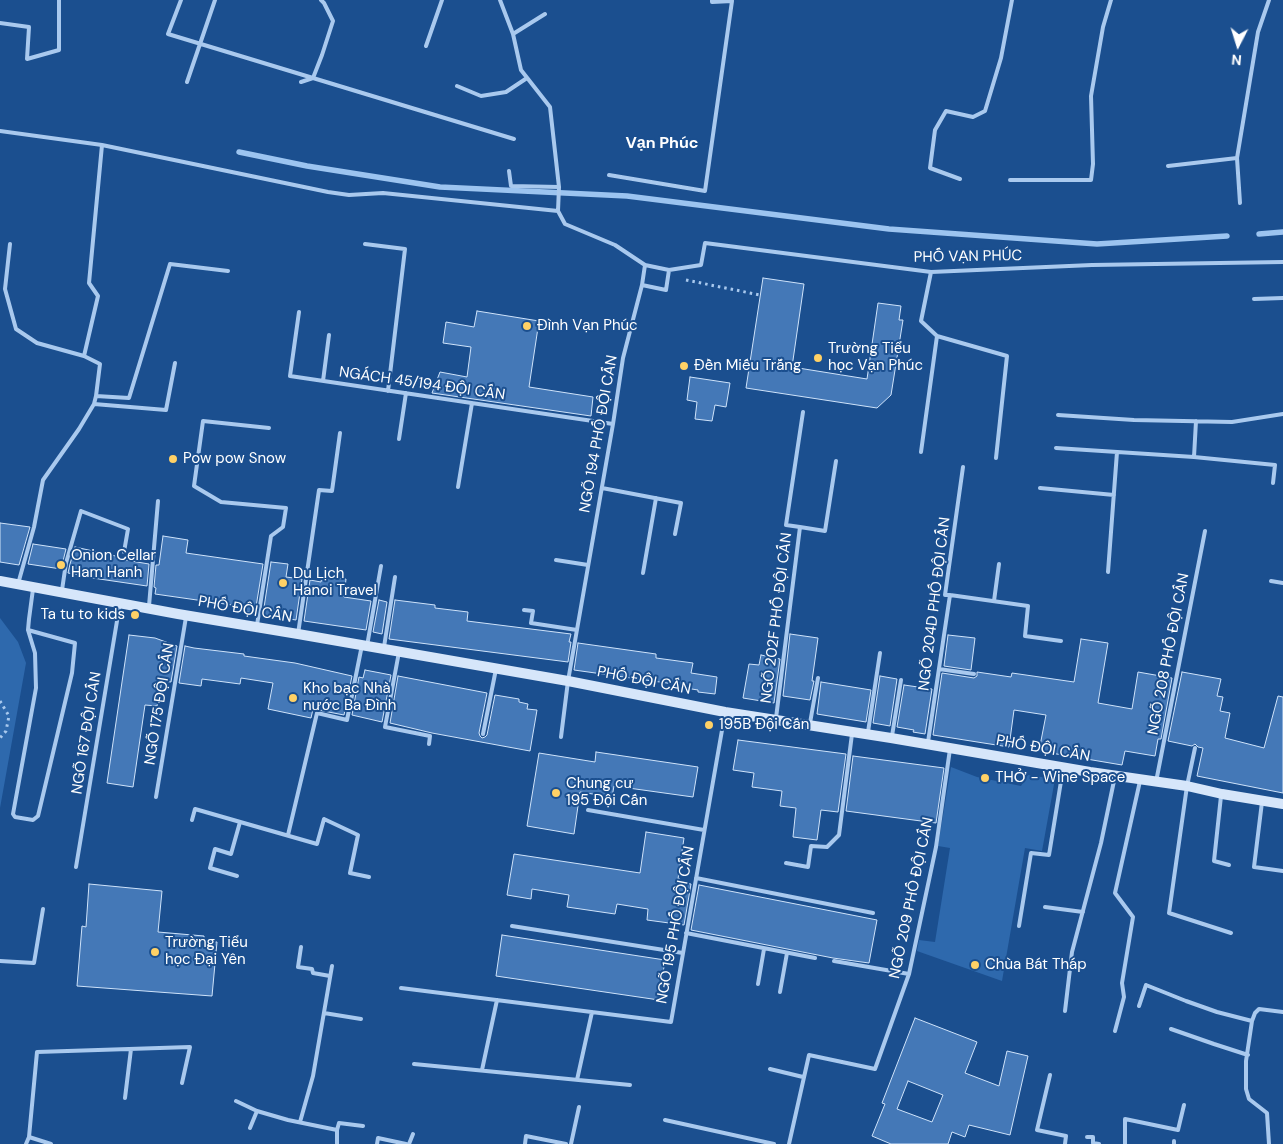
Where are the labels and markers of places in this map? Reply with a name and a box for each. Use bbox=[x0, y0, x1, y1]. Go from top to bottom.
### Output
place label: Đình Vạn Phúc bbox=[537, 317, 638, 335]
marker: Đình Vạn Phúc bbox=[521, 320, 533, 332]
place label: Trường Tiểu học Vạn Phúc bbox=[828, 340, 923, 375]
marker: Trường Tiểu học Vạn Phúc bbox=[812, 352, 824, 364]
place label: Đền Miếu Trắng bbox=[694, 357, 801, 375]
marker: Đền Miếu Trắng bbox=[678, 360, 690, 372]
place label: Pow pow Snow bbox=[183, 450, 286, 468]
marker: Pow pow Snow bbox=[167, 453, 179, 465]
place label: Onion Cellar Ham Hanh bbox=[71, 547, 156, 582]
marker: Onion Cellar Ham Hanh bbox=[55, 559, 67, 571]
place label: Du Lịch Hanoi Travel bbox=[293, 565, 377, 600]
marker: Du Lịch Hanoi Travel bbox=[277, 577, 289, 589]
place label: Ta tu to kids bbox=[40, 606, 125, 624]
marker: Ta tu to kids bbox=[129, 609, 141, 621]
place label: Kho bạc Nhà nước Ba Đình bbox=[303, 680, 396, 715]
marker: Kho bạc Nhà nước Ba Đình bbox=[287, 692, 299, 704]
place label: 195B Đội Cấn bbox=[719, 716, 809, 734]
marker: 195B Đội Cấn bbox=[703, 719, 715, 731]
place label: THỞ - Wine Space bbox=[995, 769, 1125, 787]
marker: THỞ - Wine Space bbox=[979, 772, 991, 784]
place label: Chung cư 195 Đội Cấn bbox=[566, 775, 647, 810]
marker: Chung cư 195 Đội Cấn bbox=[550, 787, 562, 799]
place label: Trường Tiểu học Đại Yên bbox=[165, 934, 248, 969]
marker: Trường Tiểu học Đại Yên bbox=[149, 946, 161, 958]
place label: Chùa Bát Tháp bbox=[985, 956, 1087, 974]
marker: Chùa Bát Tháp bbox=[969, 959, 981, 971]

